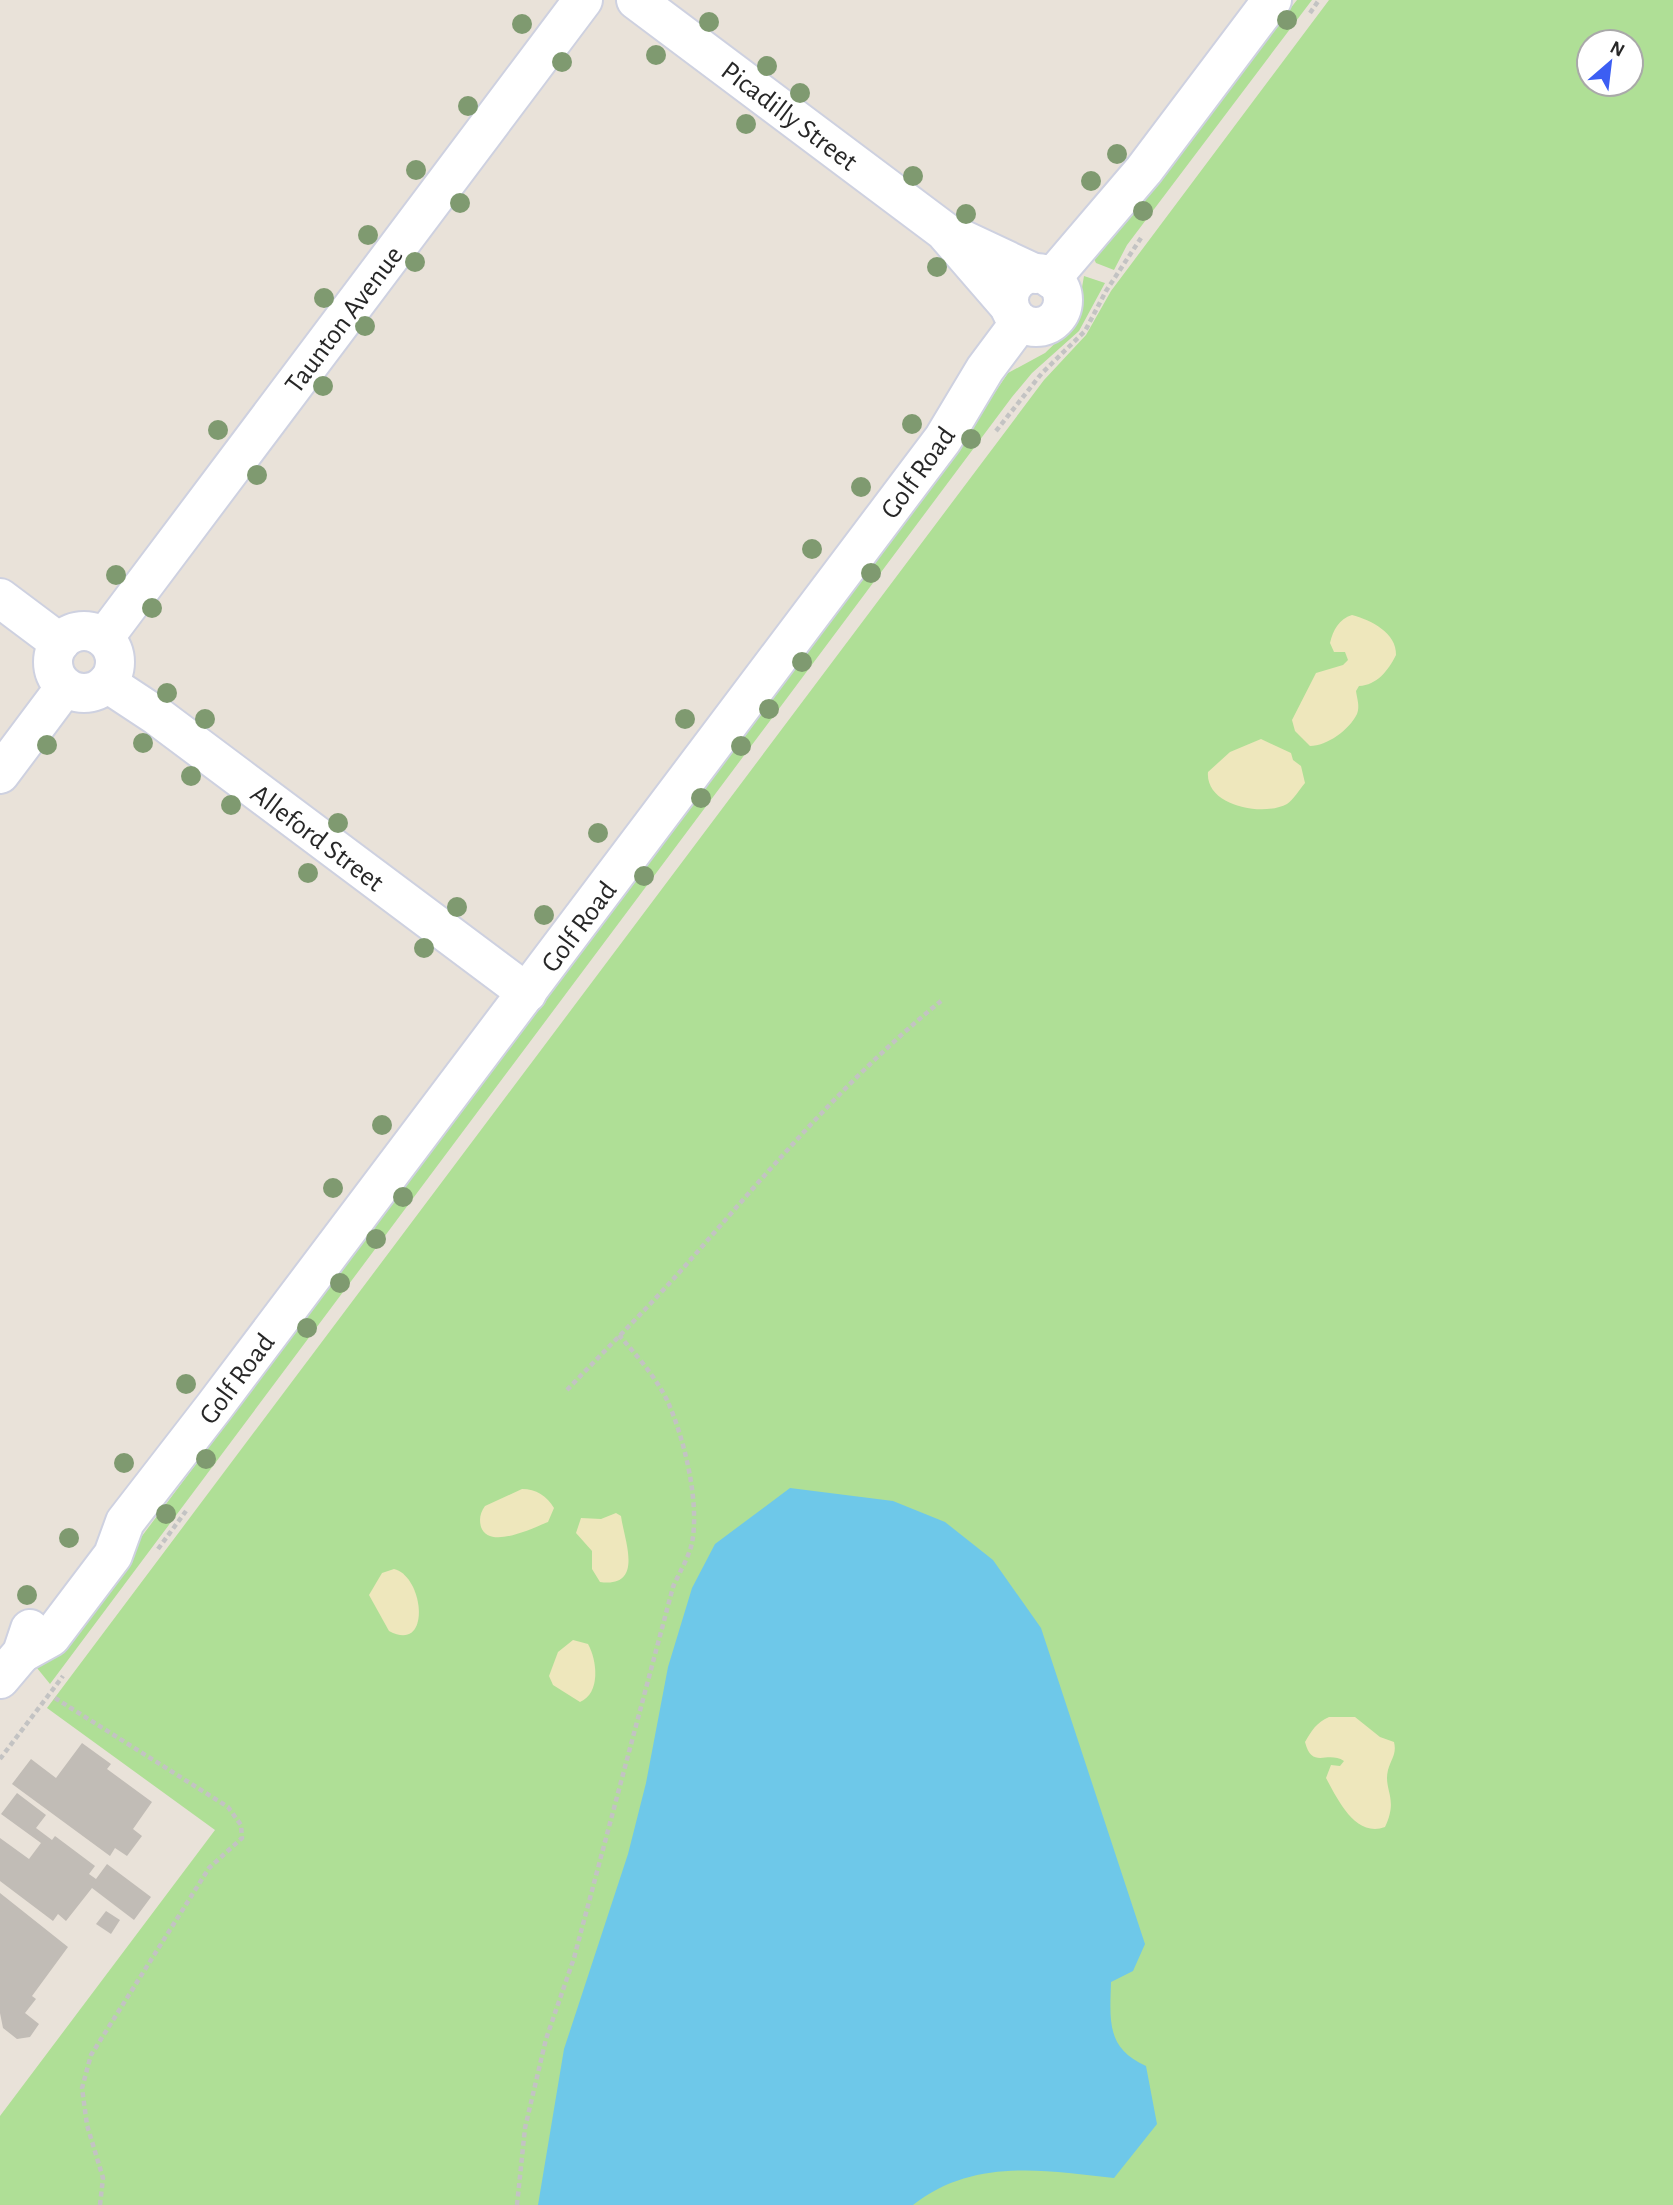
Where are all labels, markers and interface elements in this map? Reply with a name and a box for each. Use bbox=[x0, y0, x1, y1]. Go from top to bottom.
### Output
north arrow bbox=[1575, 28, 1645, 98]
text: N bbox=[1607, 38, 1628, 61]
street label: Picadilly Street bbox=[716, 57, 862, 177]
street label: Taunton Avenue bbox=[280, 242, 409, 399]
street label: Golf Road bbox=[876, 422, 961, 524]
street label: Alleford Street bbox=[245, 780, 389, 897]
street label: Golf Road bbox=[537, 877, 623, 978]
street label: Golf Road bbox=[195, 1329, 281, 1430]

